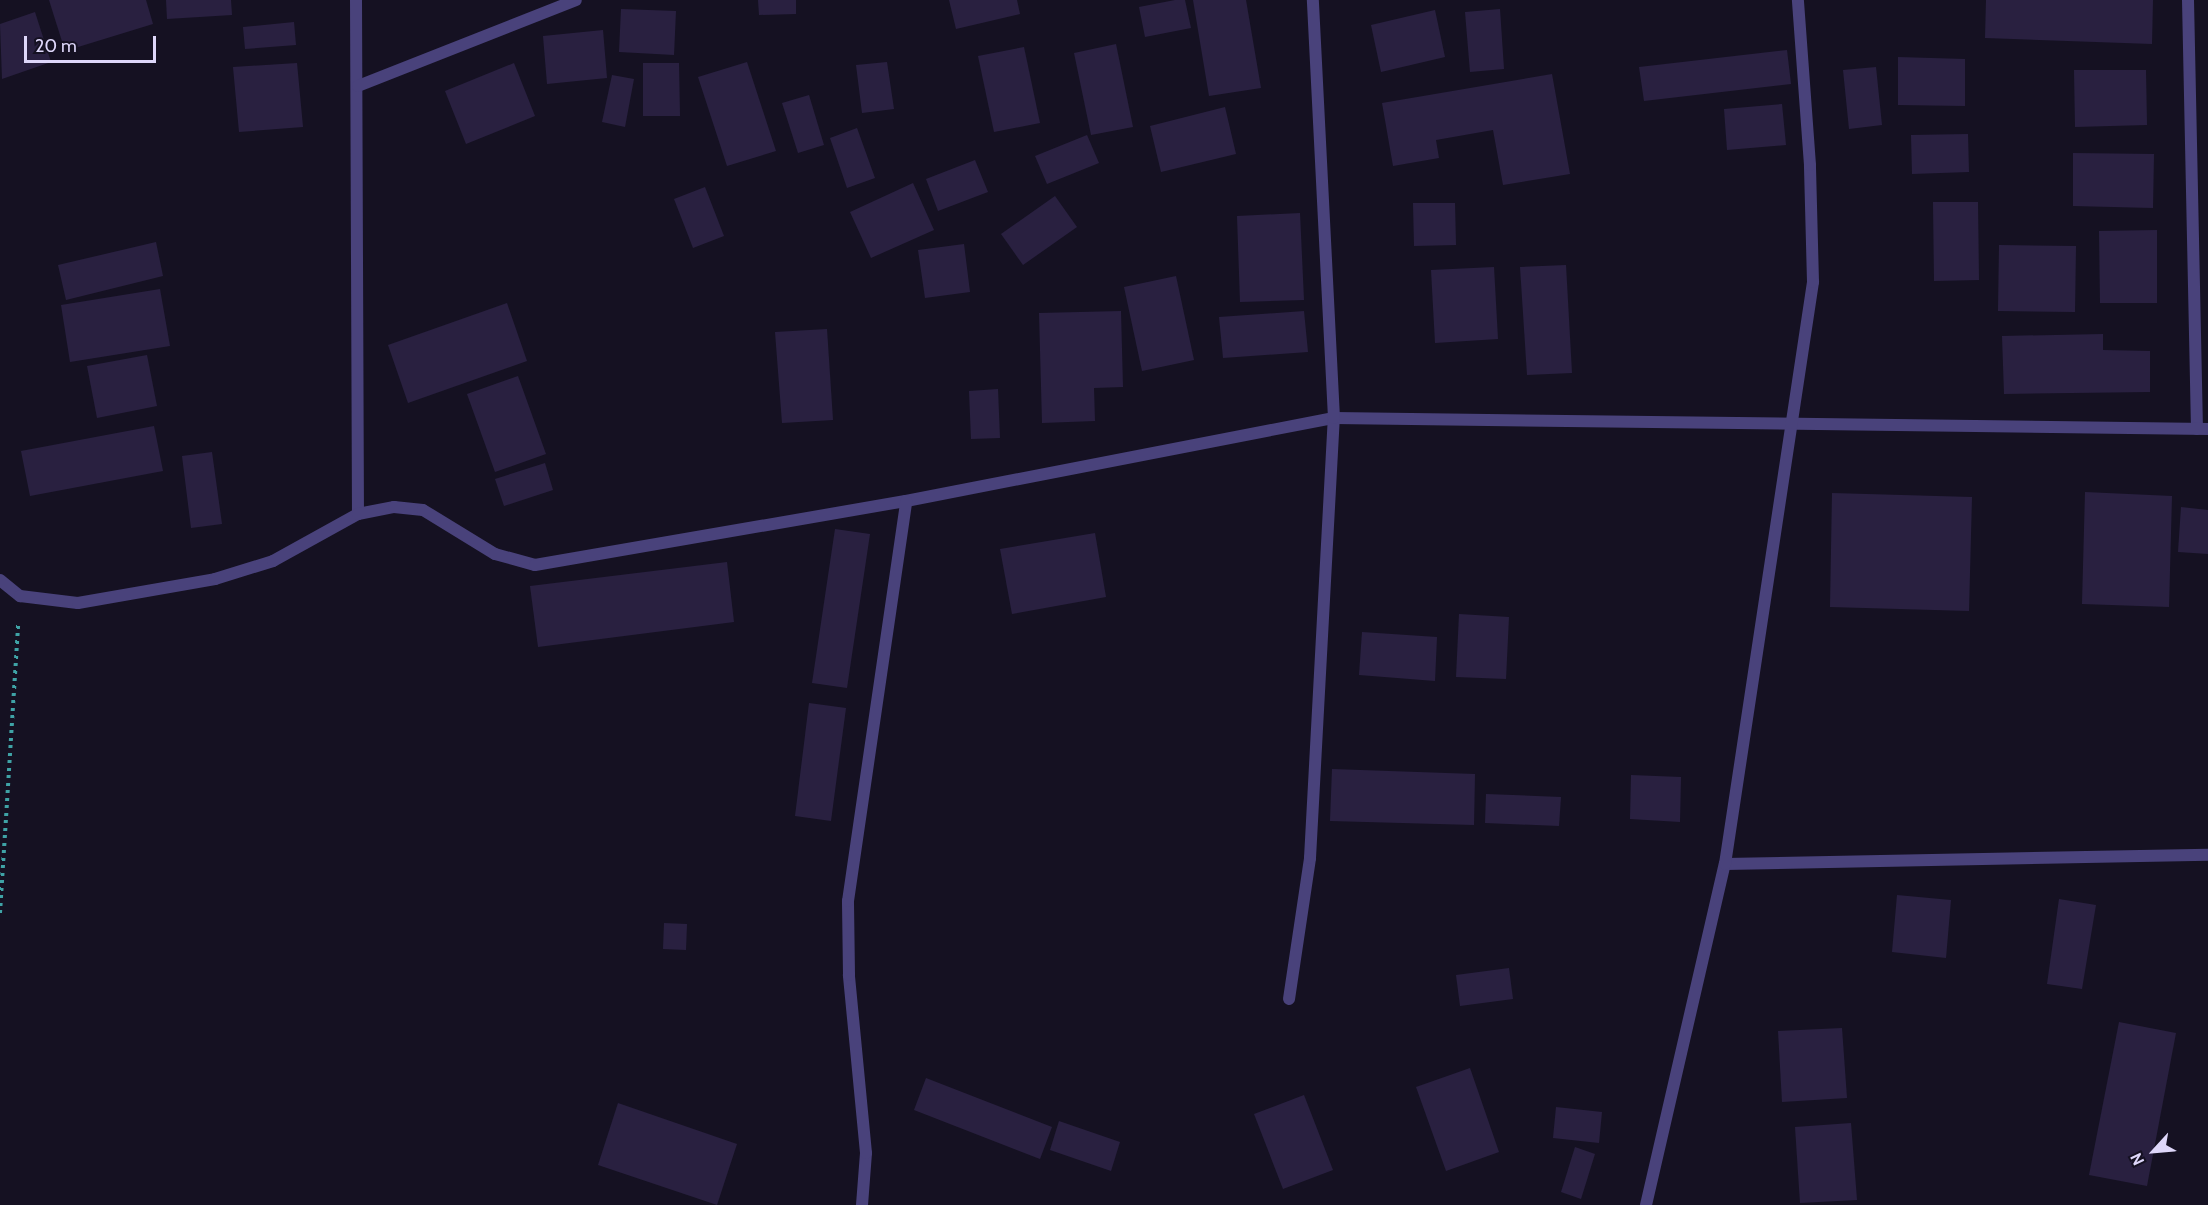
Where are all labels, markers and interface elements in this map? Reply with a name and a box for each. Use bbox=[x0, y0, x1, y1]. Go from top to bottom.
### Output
scale bar bbox=[27, 24, 159, 62]
text: 20 m bbox=[35, 35, 77, 57]
north arrow bbox=[2124, 1121, 2184, 1181]
text: N bbox=[2126, 1150, 2148, 1168]

